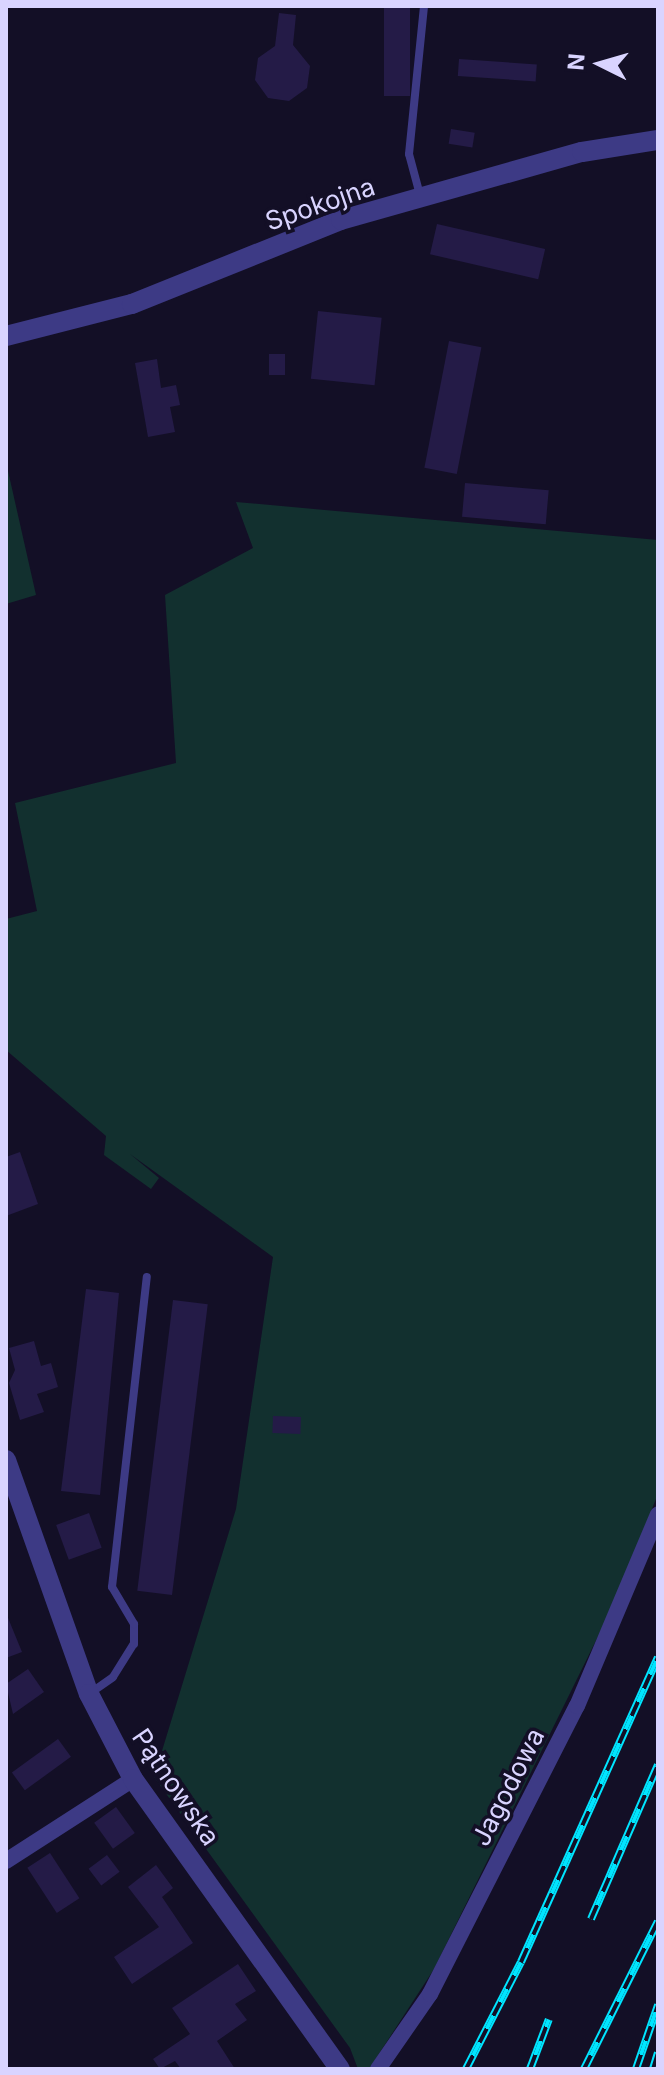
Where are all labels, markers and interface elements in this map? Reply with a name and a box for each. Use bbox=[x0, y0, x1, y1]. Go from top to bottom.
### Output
north arrow bbox=[560, 24, 640, 104]
text: N bbox=[562, 52, 590, 71]
street label: Spokojna bbox=[261, 171, 379, 237]
street label: Pątnowska bbox=[126, 1723, 226, 1851]
street label: Jagodowa bbox=[465, 1723, 551, 1851]

